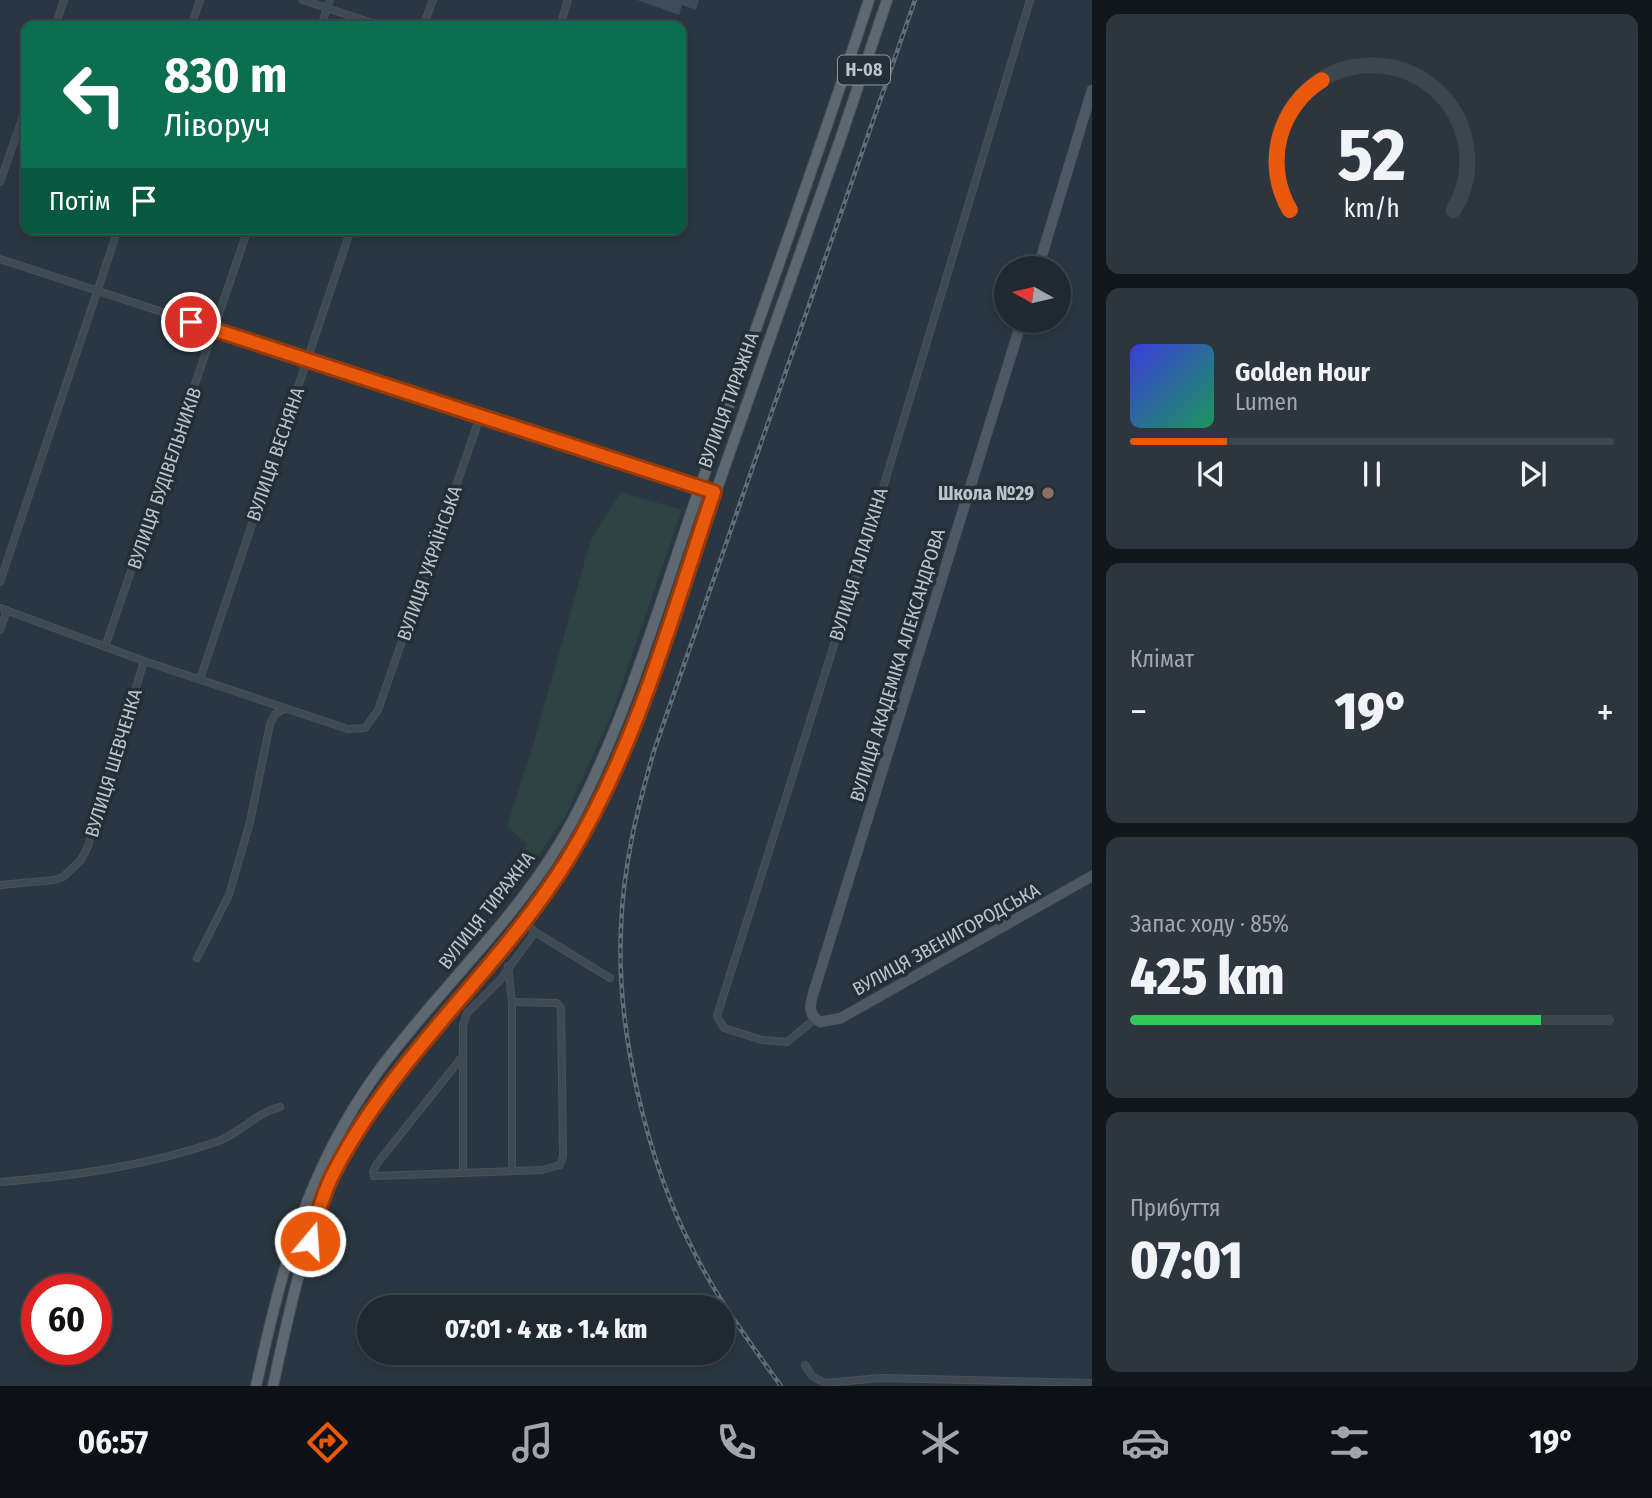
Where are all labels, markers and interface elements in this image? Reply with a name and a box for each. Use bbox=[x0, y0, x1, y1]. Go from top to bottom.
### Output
text: 830 m bbox=[164, 46, 287, 105]
icon: left bbox=[49, 49, 140, 140]
road number: Н-08 bbox=[838, 56, 890, 84]
text: Ліворуч bbox=[164, 106, 271, 144]
text: 52 bbox=[1338, 113, 1406, 200]
icon: arrive bbox=[125, 182, 163, 220]
text: Потім bbox=[49, 186, 111, 217]
text: km/h bbox=[1344, 194, 1400, 224]
north arrow bbox=[994, 256, 1071, 332]
map controls bbox=[994, 256, 1071, 333]
pin bbox=[161, 292, 221, 352]
icon: arrive bbox=[172, 303, 210, 341]
street label: ВУЛИЦЯ ТИРАЖНА bbox=[693, 329, 764, 471]
text: Golden Hour bbox=[1235, 357, 1370, 388]
street label: ВУЛИЦЯ БУДІВЕЛЬНИКІВ bbox=[123, 384, 206, 572]
street label: ВУЛИЦЯ ВЕСНЯНА bbox=[242, 384, 309, 524]
text: Lumen bbox=[1235, 388, 1298, 416]
icon: previous bbox=[1192, 455, 1230, 493]
icon: pause bbox=[1353, 455, 1391, 493]
icon: next bbox=[1514, 455, 1552, 493]
place label: Школа №29 bbox=[938, 482, 1034, 505]
street label: ВУЛИЦЯ УКРАЇНСЬКА bbox=[392, 483, 467, 644]
street label: ВУЛИЦЯ ТАЛАЛІХІНА bbox=[824, 485, 893, 643]
marker: Школа №29 bbox=[1040, 485, 1056, 501]
street label: ВУЛИЦЯ АКАДЕМІКА АЛЕКСАНДРОВА bbox=[845, 526, 950, 804]
text: Клімат bbox=[1130, 645, 1194, 673]
text: 19° bbox=[1335, 680, 1409, 743]
street label: ВУЛИЦЯ ШЕВЧЕНКА bbox=[80, 686, 147, 840]
text: − bbox=[1130, 689, 1147, 735]
text: + bbox=[1597, 689, 1614, 735]
street label: ВУЛИЦЯ ТИРАЖНА bbox=[433, 847, 539, 974]
street label: ВУЛИЦЯ ЗВЕНИГОРОДСЬКА bbox=[849, 878, 1044, 1001]
text: Запас ходу · 85% bbox=[1130, 910, 1289, 938]
text: 425 km bbox=[1130, 945, 1284, 1008]
text: Прибуття bbox=[1130, 1194, 1220, 1222]
position arrow bbox=[273, 1204, 347, 1278]
text: 07:01 bbox=[1130, 1229, 1243, 1292]
speed limit sign: 60 bbox=[21, 1274, 112, 1365]
text: 07:01 · 4 хв · 1.4 km bbox=[445, 1314, 647, 1345]
icon: directions bbox=[303, 1418, 352, 1467]
icon: music bbox=[508, 1418, 557, 1467]
icon: phone bbox=[712, 1418, 761, 1467]
icon: climate bbox=[916, 1418, 965, 1467]
icon: car bbox=[1121, 1418, 1170, 1467]
icon: filters bbox=[1325, 1418, 1374, 1467]
text: 06:57 bbox=[78, 1423, 148, 1461]
text: 19° bbox=[1529, 1423, 1574, 1461]

